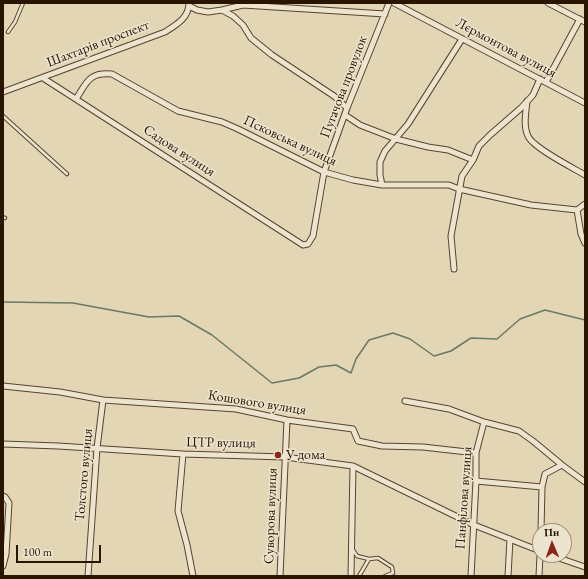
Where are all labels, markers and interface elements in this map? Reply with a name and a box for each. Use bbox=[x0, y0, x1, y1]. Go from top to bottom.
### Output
street label: Лєрмонтова вулиця bbox=[453, 14, 559, 82]
street label: Шахтарів проспект bbox=[44, 17, 152, 71]
street label: Пугачова провулок bbox=[317, 33, 371, 141]
street label: Псковська вулиця bbox=[241, 112, 339, 170]
street label: Садова вулиця bbox=[140, 122, 218, 180]
street label: Кошового вулиця bbox=[207, 387, 307, 419]
street label: Толстого вулиця bbox=[72, 428, 96, 522]
street label: ЦТР вулиця bbox=[186, 434, 256, 452]
street label: Панфілова вулиця bbox=[452, 446, 476, 550]
place label: У дома bbox=[286, 447, 325, 463]
marker: У дома bbox=[273, 450, 283, 460]
street label: Суворова вулиця bbox=[261, 467, 281, 565]
north arrow bbox=[532, 523, 572, 563]
text: Пн bbox=[544, 525, 559, 539]
scale bar bbox=[18, 537, 103, 563]
text: 100 m bbox=[23, 544, 52, 560]

